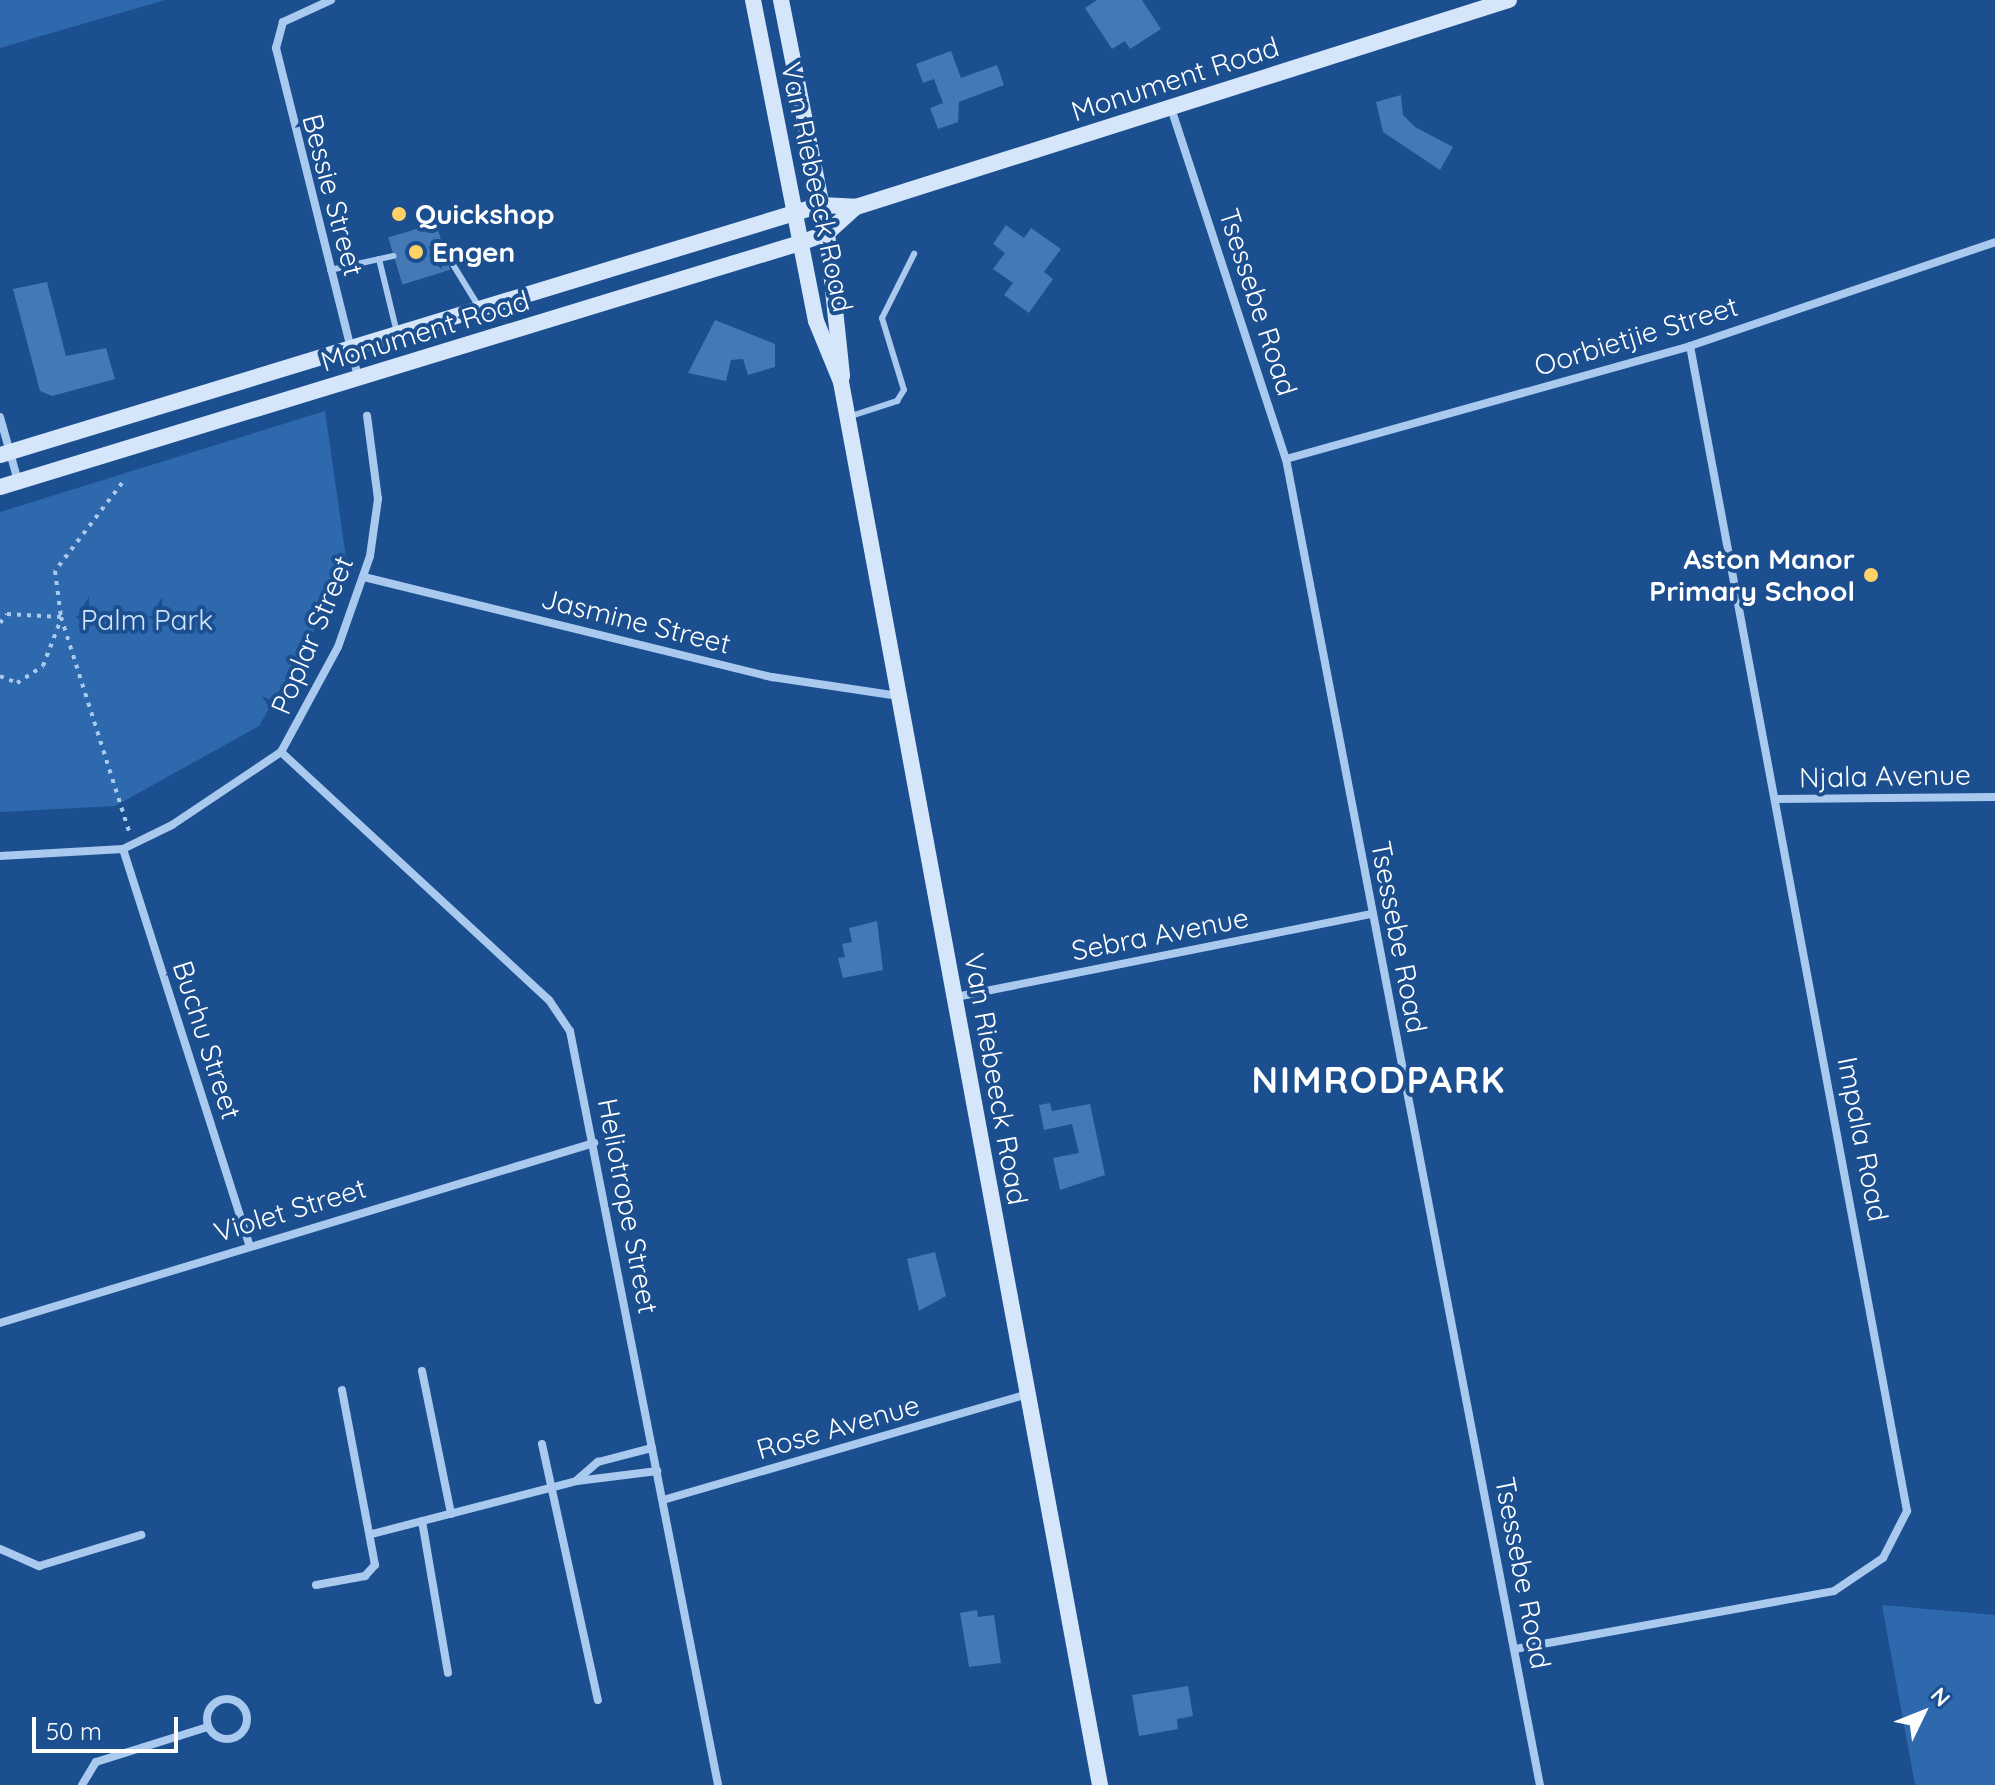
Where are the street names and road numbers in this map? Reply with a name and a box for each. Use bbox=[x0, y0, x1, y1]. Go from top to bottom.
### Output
street label: Monument Road bbox=[1067, 30, 1283, 128]
street label: Van Riebeeck Road bbox=[774, 59, 860, 315]
street label: Bessie Street bbox=[295, 110, 371, 280]
street label: Tsessebe Road bbox=[1212, 204, 1304, 400]
street label: Monument Road bbox=[317, 283, 533, 379]
street label: Oorbietjie Street bbox=[1530, 289, 1742, 383]
street label: Poplar Street bbox=[264, 551, 360, 719]
street label: Jasmine Street bbox=[538, 581, 734, 661]
street label: Njala Avenue bbox=[1799, 758, 1971, 794]
street label: Tsessebe Road bbox=[1364, 838, 1434, 1036]
street label: Sebra Avenue bbox=[1069, 900, 1251, 968]
street label: Van Riebeeck Road bbox=[957, 951, 1035, 1207]
street label: Buchu Street bbox=[166, 957, 248, 1123]
street label: Impala Road bbox=[1831, 1054, 1895, 1224]
street label: Heliotrope Street bbox=[591, 1095, 665, 1317]
street label: Violet Street bbox=[210, 1171, 370, 1249]
street label: Rose Avenue bbox=[753, 1388, 923, 1466]
street label: Tsessebe Road bbox=[1488, 1474, 1558, 1672]

